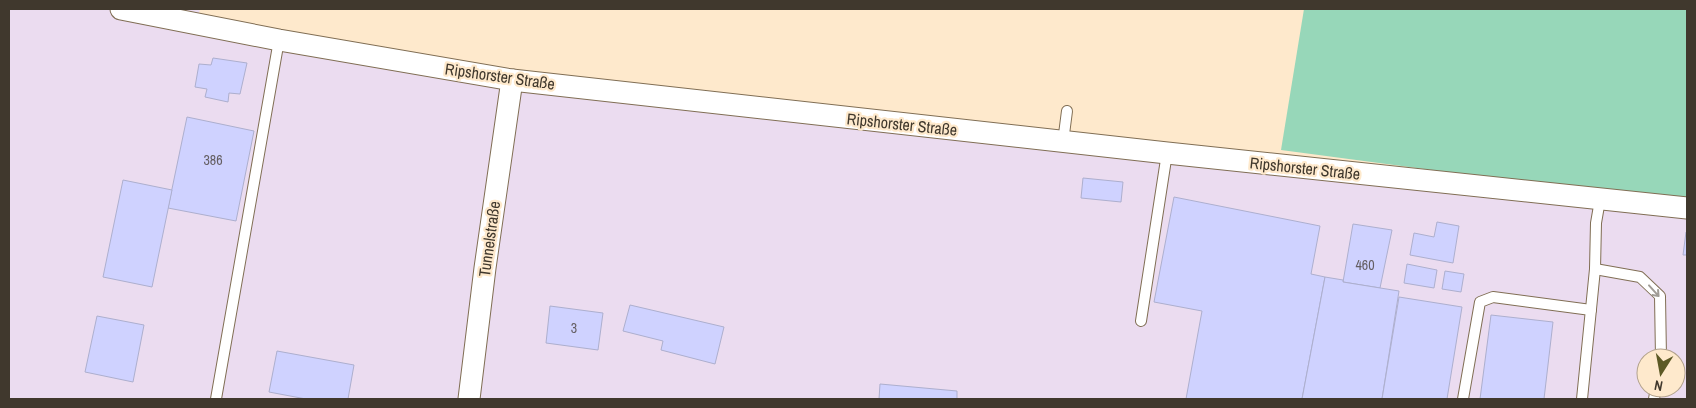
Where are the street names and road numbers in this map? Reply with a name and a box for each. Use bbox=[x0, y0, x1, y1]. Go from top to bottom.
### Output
street label: Ripshorster Straße bbox=[444, 57, 556, 95]
street label: Ripshorster Straße bbox=[846, 107, 958, 141]
street label: Ripshorster Straße bbox=[1249, 151, 1361, 185]
street label: Tunnelstraße bbox=[473, 200, 505, 278]

